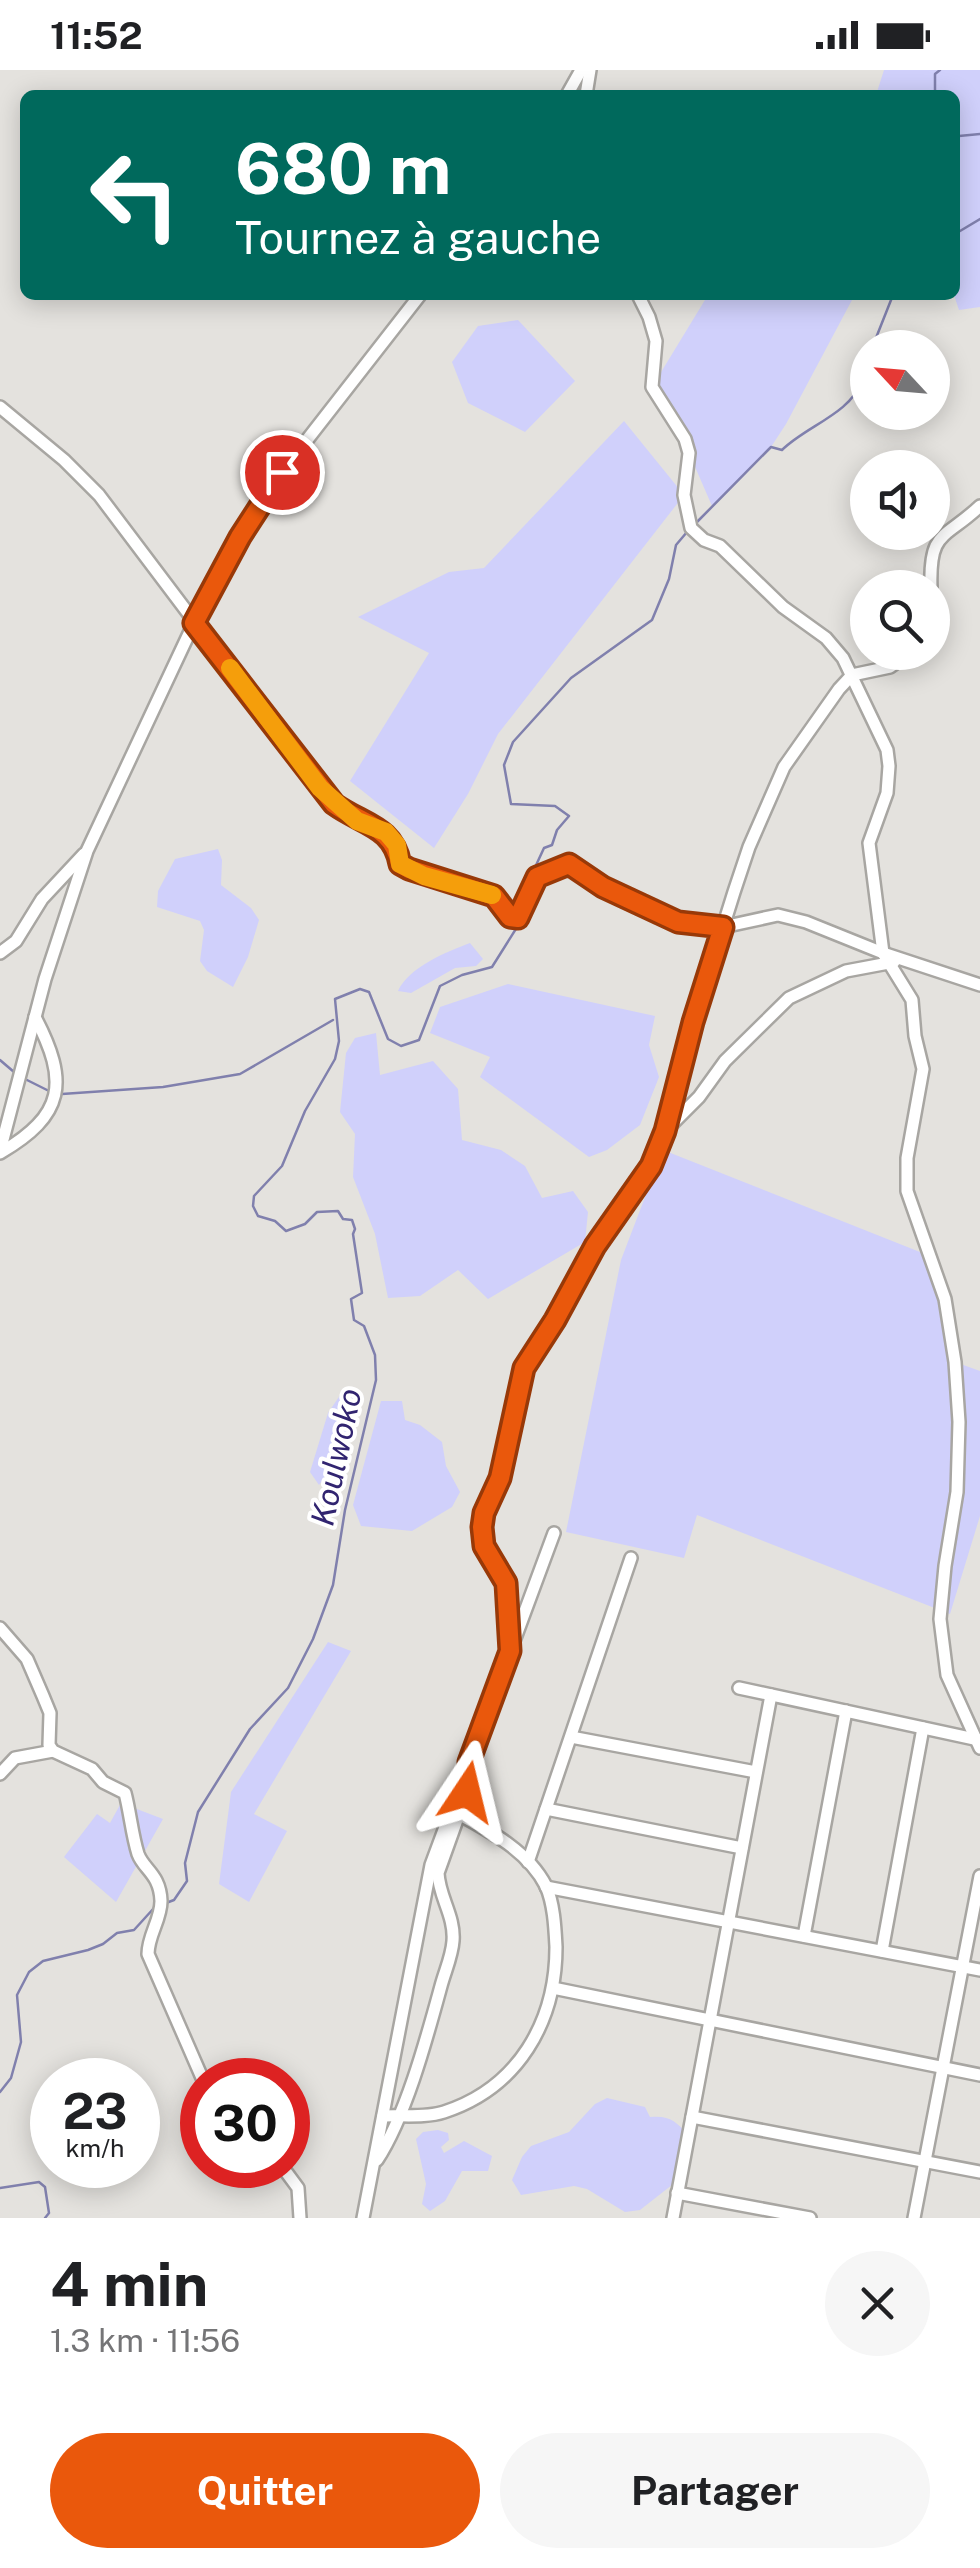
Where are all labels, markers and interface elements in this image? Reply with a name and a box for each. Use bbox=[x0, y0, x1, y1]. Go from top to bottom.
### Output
text: 11:52 bbox=[50, 13, 143, 58]
text: 680 m bbox=[235, 127, 451, 210]
icon: left bbox=[70, 130, 200, 260]
text: Tournez à gauche bbox=[235, 211, 601, 264]
north arrow bbox=[850, 330, 950, 430]
map controls bbox=[850, 330, 950, 670]
pin bbox=[240, 430, 325, 515]
icon: arrive bbox=[255, 445, 310, 500]
button: sound bbox=[850, 450, 950, 550]
button: search bbox=[850, 570, 950, 670]
water label: Koulwoko bbox=[303, 1385, 369, 1529]
position arrow bbox=[415, 1740, 519, 1844]
speed limit sign: 30 bbox=[180, 2058, 310, 2188]
text: 23 bbox=[62, 2081, 128, 2140]
text: km/h bbox=[66, 2133, 124, 2163]
text: 4 min bbox=[50, 2249, 208, 2320]
button: close bbox=[825, 2251, 930, 2356]
text: 1.3 km · 11:56 bbox=[50, 2322, 240, 2359]
button: Quitter bbox=[50, 2433, 480, 2548]
button: Partager bbox=[500, 2433, 930, 2548]

